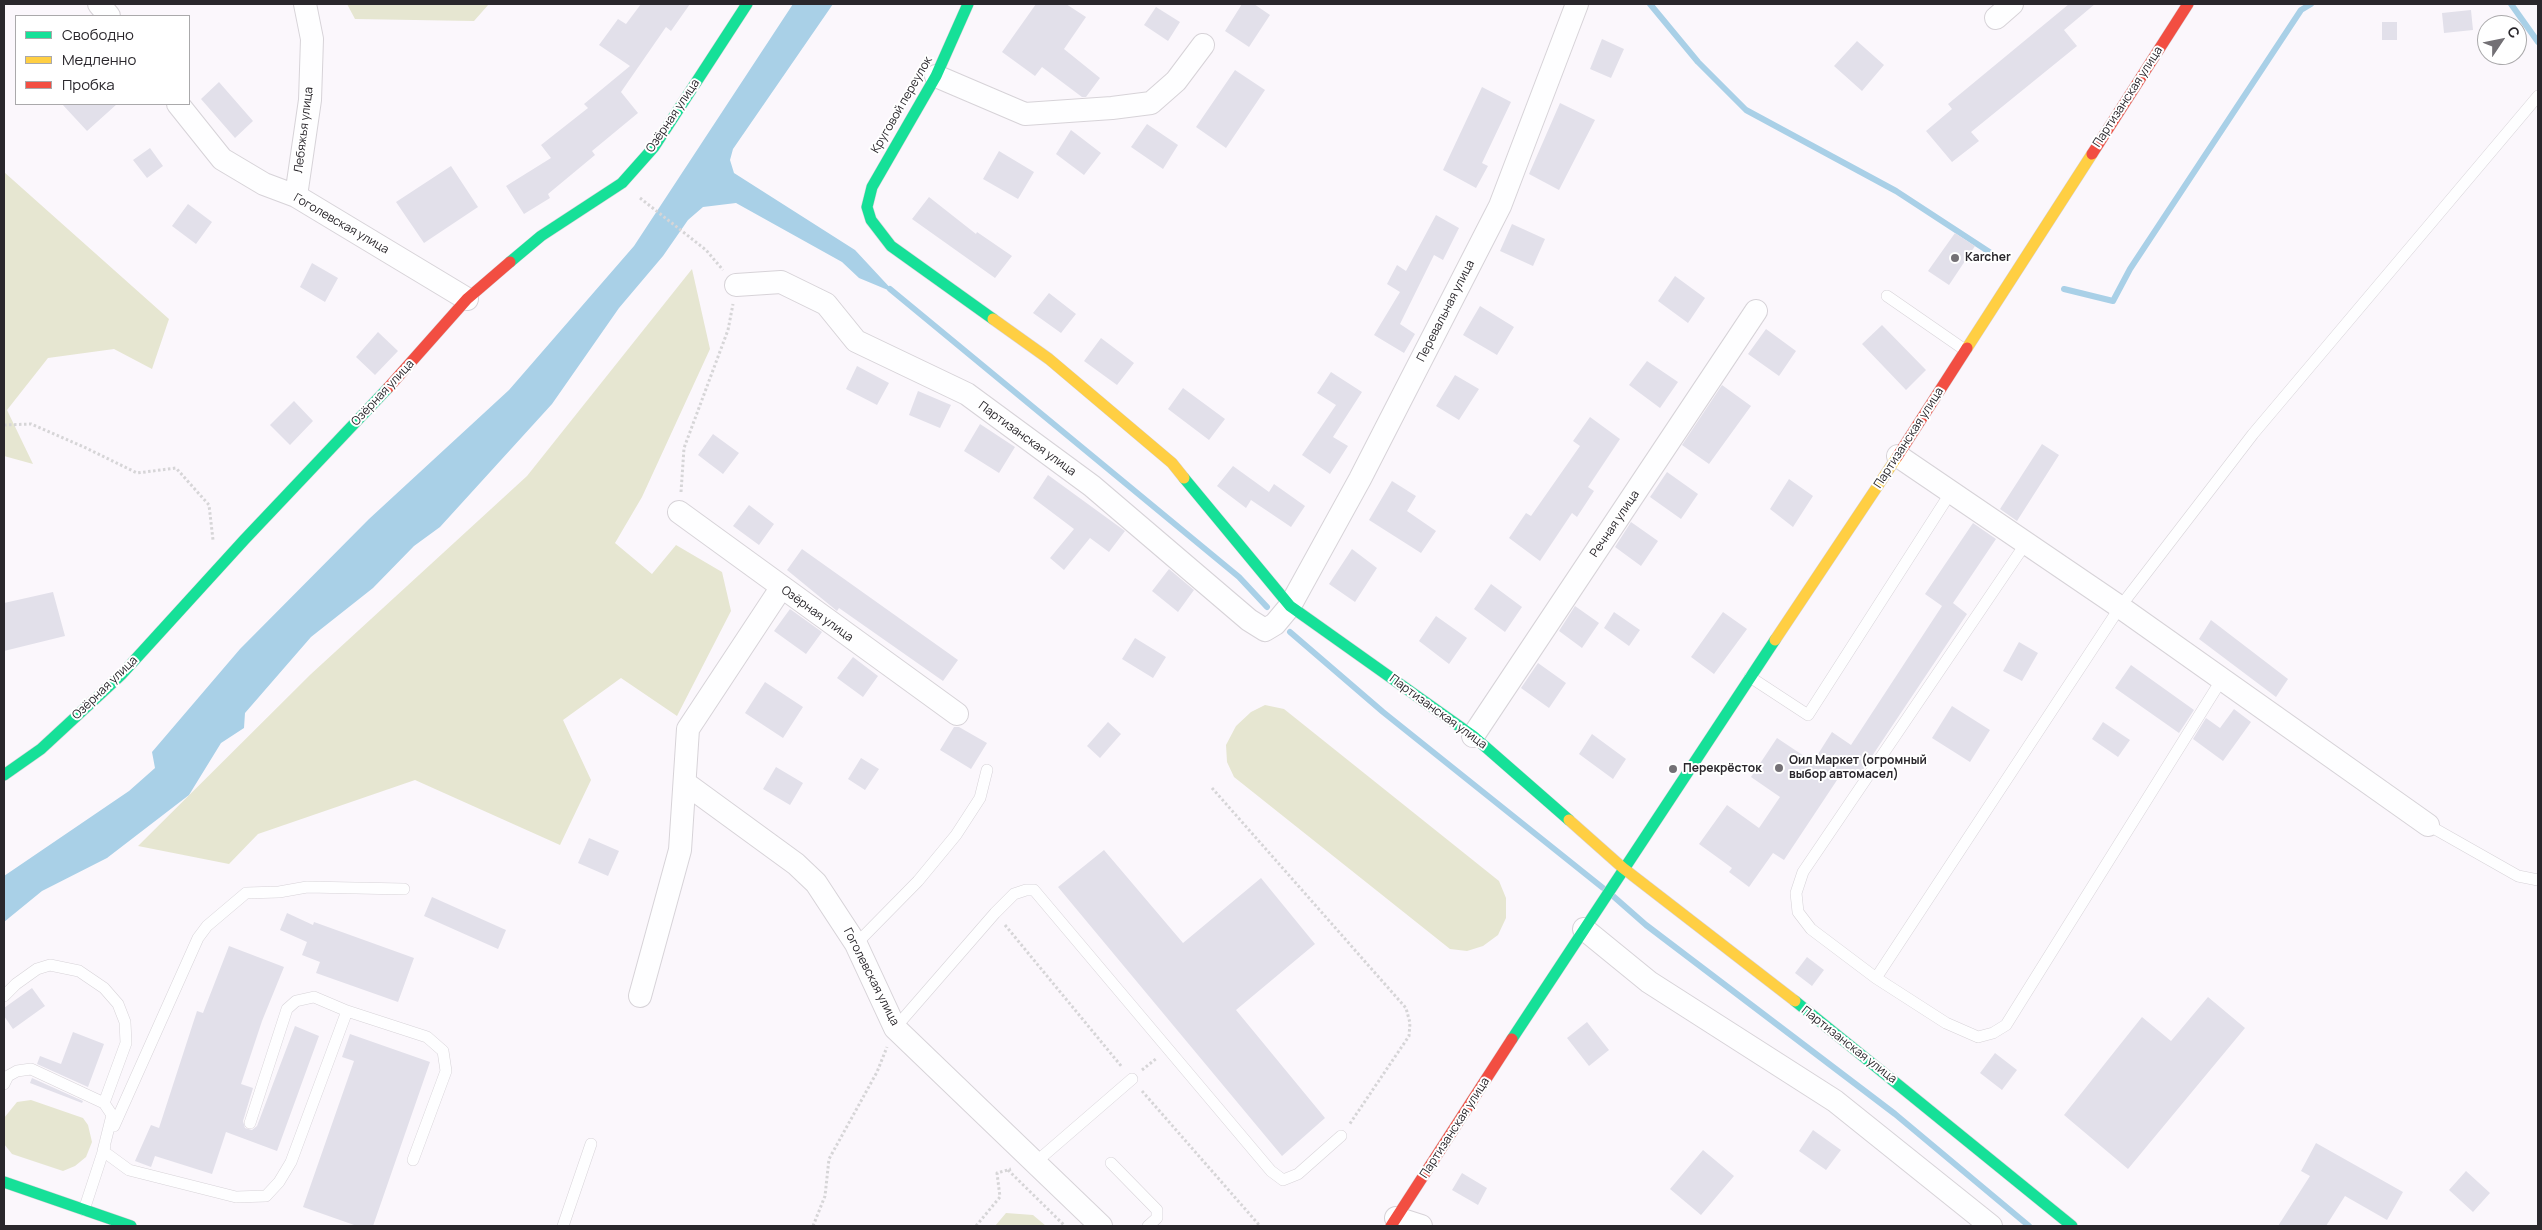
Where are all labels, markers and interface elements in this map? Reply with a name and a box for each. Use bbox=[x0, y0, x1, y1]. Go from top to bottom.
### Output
legend bbox=[15, 15, 190, 105]
north arrow bbox=[2477, 15, 2527, 65]
text: С bbox=[2503, 22, 2525, 41]
text: Свободно bbox=[62, 24, 134, 45]
street label: Партизанская улица bbox=[2090, 44, 2166, 150]
text: Медленно bbox=[62, 49, 136, 70]
street label: Круговой переулок bbox=[868, 54, 936, 156]
text: Пробка bbox=[62, 74, 115, 95]
street label: Озёрная улица bbox=[643, 77, 703, 155]
street label: Лебяжья улица bbox=[292, 86, 316, 174]
street label: Гоголевская улица bbox=[291, 191, 391, 257]
place label: Karcher bbox=[1965, 251, 2011, 265]
marker: Karcher bbox=[1949, 252, 1961, 264]
street label: Перевальная улица bbox=[1414, 258, 1478, 364]
street label: Озёрная улица bbox=[349, 357, 417, 429]
street label: Партизанская улица bbox=[1871, 385, 1947, 491]
street label: Партизанская улица bbox=[975, 399, 1079, 479]
street label: Речная улица bbox=[1587, 488, 1643, 560]
street label: Озёрная улица bbox=[778, 583, 856, 645]
street label: Озёрная улица bbox=[69, 653, 141, 723]
street label: Партизанская улица bbox=[1386, 672, 1490, 752]
place label: Оил Маркет (огромный выбор автомасел) bbox=[1789, 754, 1927, 782]
place label: Перекрёсток bbox=[1683, 762, 1762, 776]
marker: Оил Маркет (огромный выбор автомасел) bbox=[1773, 762, 1785, 774]
marker: Перекрёсток bbox=[1667, 763, 1679, 775]
street label: Гоголевская улица bbox=[840, 926, 902, 1028]
street label: Партизанская улица bbox=[1798, 1003, 1900, 1087]
street label: Партизанская улица bbox=[1417, 1075, 1493, 1181]

